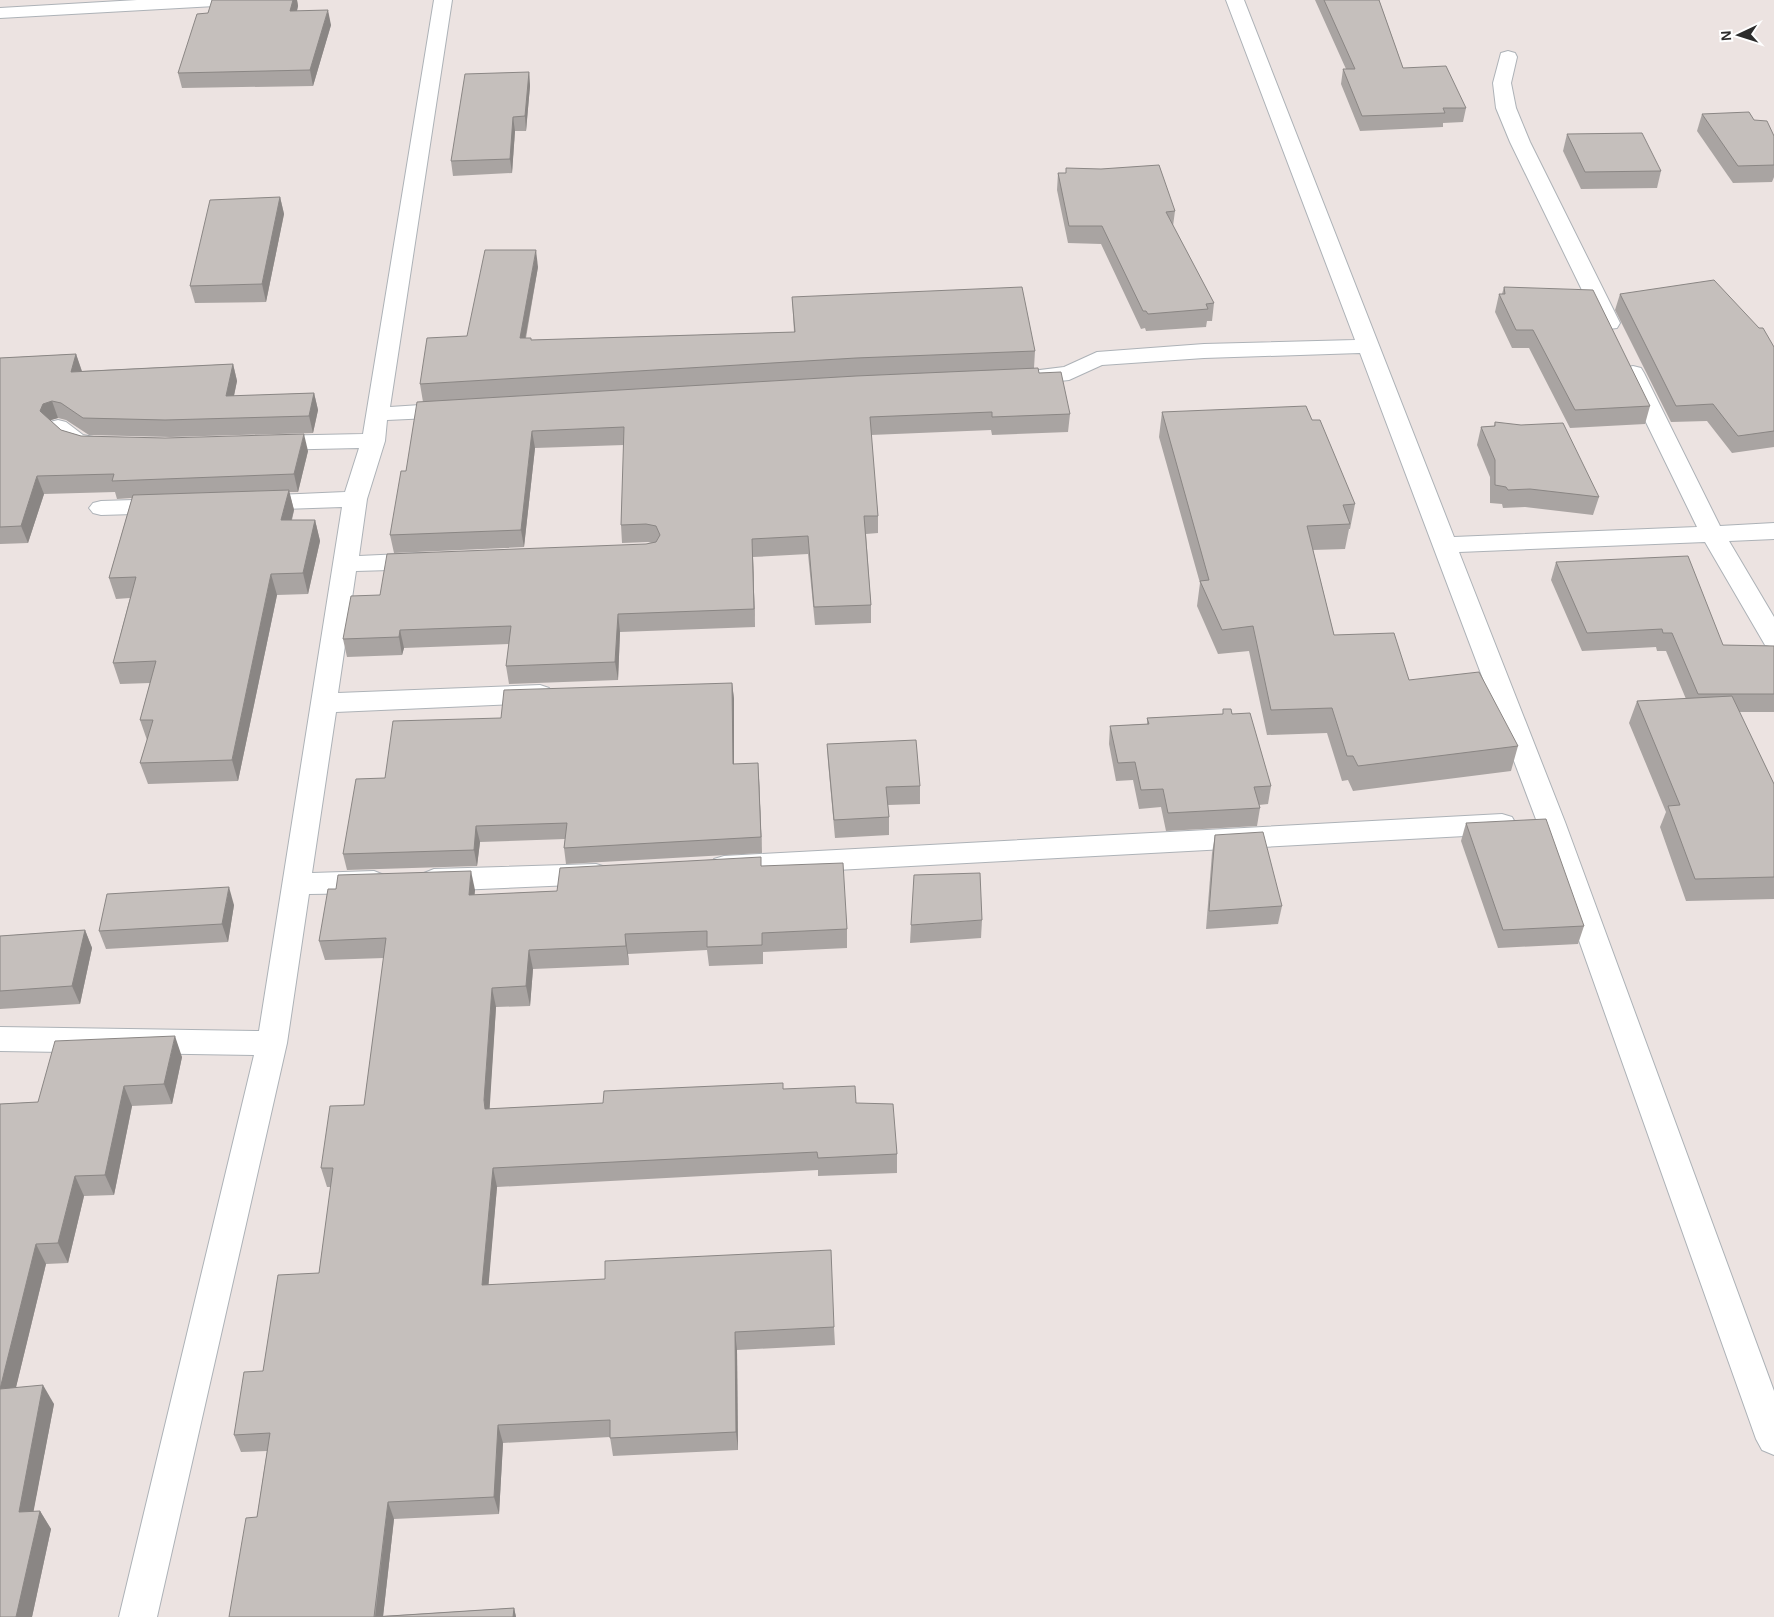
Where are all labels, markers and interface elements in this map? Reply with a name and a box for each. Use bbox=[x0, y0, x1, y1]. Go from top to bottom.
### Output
north arrow bbox=[1714, 10, 1764, 60]
text: N bbox=[1718, 30, 1734, 42]

